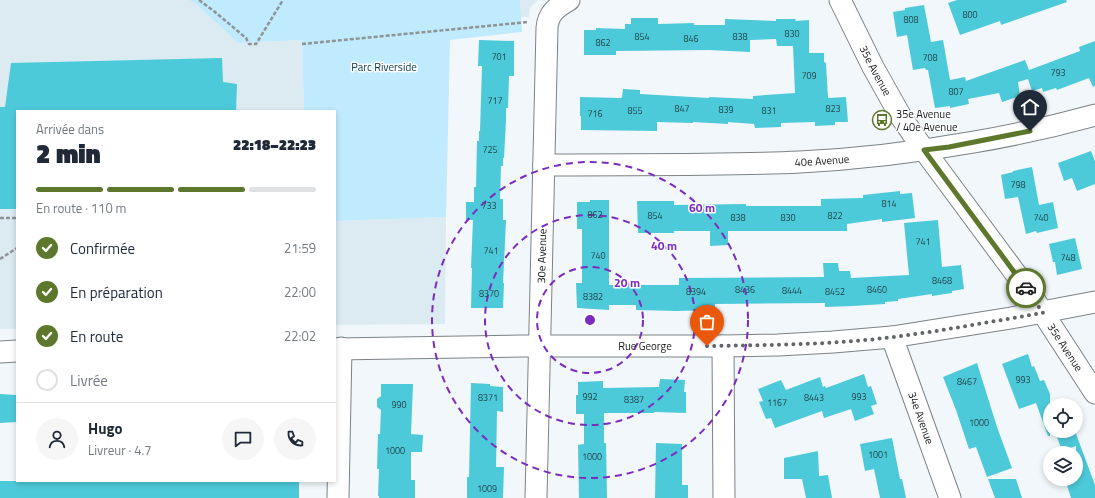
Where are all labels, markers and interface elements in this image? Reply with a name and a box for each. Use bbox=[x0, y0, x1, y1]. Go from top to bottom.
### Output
house number: 800 bbox=[962, 8, 978, 21]
house number: 808 bbox=[903, 13, 919, 26]
house number: 830 bbox=[784, 27, 800, 40]
house number: 854 bbox=[634, 30, 650, 43]
house number: 838 bbox=[732, 30, 748, 43]
house number: 846 bbox=[683, 32, 699, 45]
house number: 862 bbox=[595, 36, 611, 49]
street label: 35e Avenue bbox=[856, 43, 896, 99]
house number: 701 bbox=[491, 50, 507, 63]
house number: 708 bbox=[922, 51, 938, 64]
park label: Parc Riverside bbox=[351, 59, 417, 75]
house number: 793 bbox=[1050, 66, 1066, 79]
house number: 709 bbox=[801, 69, 817, 82]
house number: 807 bbox=[948, 85, 964, 98]
pin bbox=[1013, 90, 1047, 131]
house number: 717 bbox=[487, 94, 503, 107]
icon: home bbox=[1019, 96, 1041, 118]
house number: 847 bbox=[674, 102, 690, 115]
house number: 823 bbox=[825, 102, 841, 115]
house number: 839 bbox=[718, 103, 734, 116]
house number: 855 bbox=[627, 104, 643, 117]
house number: 831 bbox=[761, 104, 777, 117]
place label: 35e Avenue / 40e Avenue bbox=[896, 106, 958, 135]
house number: 716 bbox=[587, 107, 603, 120]
bus stop icon: 35e Avenue / 40e Avenue bbox=[871, 109, 893, 131]
text: Arrivée dans bbox=[36, 119, 104, 139]
text: 22:18–22:23 bbox=[233, 133, 316, 156]
text: 2 min bbox=[36, 134, 101, 173]
house number: 725 bbox=[482, 143, 498, 156]
street label: 40e Avenue bbox=[794, 151, 850, 170]
house number: 798 bbox=[1010, 178, 1026, 191]
house number: 814 bbox=[881, 197, 897, 210]
text: En route · 110 m bbox=[36, 198, 126, 218]
text: 60 m bbox=[689, 198, 715, 217]
house number: 733 bbox=[481, 199, 497, 212]
house number: 862 bbox=[587, 208, 603, 221]
house number: 854 bbox=[647, 209, 663, 222]
house number: 822 bbox=[827, 209, 843, 222]
house number: 838 bbox=[730, 211, 746, 224]
house number: 830 bbox=[780, 211, 796, 224]
house number: 740 bbox=[1033, 211, 1049, 224]
street label: 30e Avenue bbox=[533, 228, 550, 284]
house number: 741 bbox=[915, 235, 931, 248]
text: 40 m bbox=[651, 236, 677, 255]
icon: check bbox=[36, 237, 58, 259]
text: Confirmée bbox=[70, 237, 135, 260]
text: 21:59 bbox=[284, 238, 316, 258]
house number: 741 bbox=[483, 244, 499, 257]
house number: 740 bbox=[590, 249, 606, 262]
house number: 748 bbox=[1060, 251, 1076, 264]
courier bbox=[1006, 268, 1046, 308]
text: 20 m bbox=[614, 273, 640, 292]
house number: 8468 bbox=[932, 274, 952, 287]
icon: car bbox=[1015, 277, 1037, 299]
icon: check bbox=[36, 281, 58, 303]
text: En préparation bbox=[70, 281, 163, 304]
text: 22:00 bbox=[284, 282, 316, 302]
house number: 8436 bbox=[735, 283, 755, 296]
house number: 8460 bbox=[867, 283, 887, 296]
house number: 8444 bbox=[782, 284, 802, 297]
house number: 8394 bbox=[686, 285, 706, 298]
house number: 8452 bbox=[825, 285, 845, 298]
house number: 8370 bbox=[479, 287, 499, 300]
house number: 8382 bbox=[583, 290, 603, 303]
pin bbox=[690, 305, 724, 346]
icon: bag bbox=[696, 311, 718, 333]
centre of rings bbox=[583, 313, 597, 327]
street label: 35e Avenue bbox=[1044, 320, 1087, 375]
icon: check bbox=[36, 325, 58, 347]
text: En route bbox=[70, 325, 123, 348]
text: 22:02 bbox=[284, 326, 316, 346]
street label: Rue George bbox=[618, 338, 672, 354]
text: Livrée bbox=[70, 369, 108, 392]
house number: 993 bbox=[1015, 373, 1031, 386]
house number: 8467 bbox=[957, 375, 977, 388]
street label: 34e Avenue bbox=[904, 389, 938, 447]
house number: 992 bbox=[582, 390, 598, 403]
house number: 993 bbox=[851, 390, 867, 403]
house number: 8371 bbox=[478, 391, 498, 404]
house number: 8443 bbox=[804, 391, 824, 404]
house number: 8387 bbox=[624, 393, 644, 406]
house number: 1167 bbox=[767, 396, 787, 409]
house number: 990 bbox=[391, 398, 407, 411]
map controls bbox=[1043, 398, 1083, 486]
button: locate bbox=[1043, 398, 1083, 438]
house number: 1000 bbox=[969, 416, 989, 429]
text: Hugo bbox=[88, 417, 122, 440]
button: person bbox=[36, 418, 78, 460]
button: chat bbox=[222, 418, 264, 460]
button: phone bbox=[274, 418, 316, 460]
text: Livreur · 4.7 bbox=[88, 440, 152, 460]
house number: 1000 bbox=[385, 444, 405, 457]
button: layers bbox=[1043, 446, 1083, 486]
house number: 1001 bbox=[868, 448, 888, 461]
house number: 1000 bbox=[582, 450, 602, 463]
house number: 1009 bbox=[477, 482, 497, 495]

